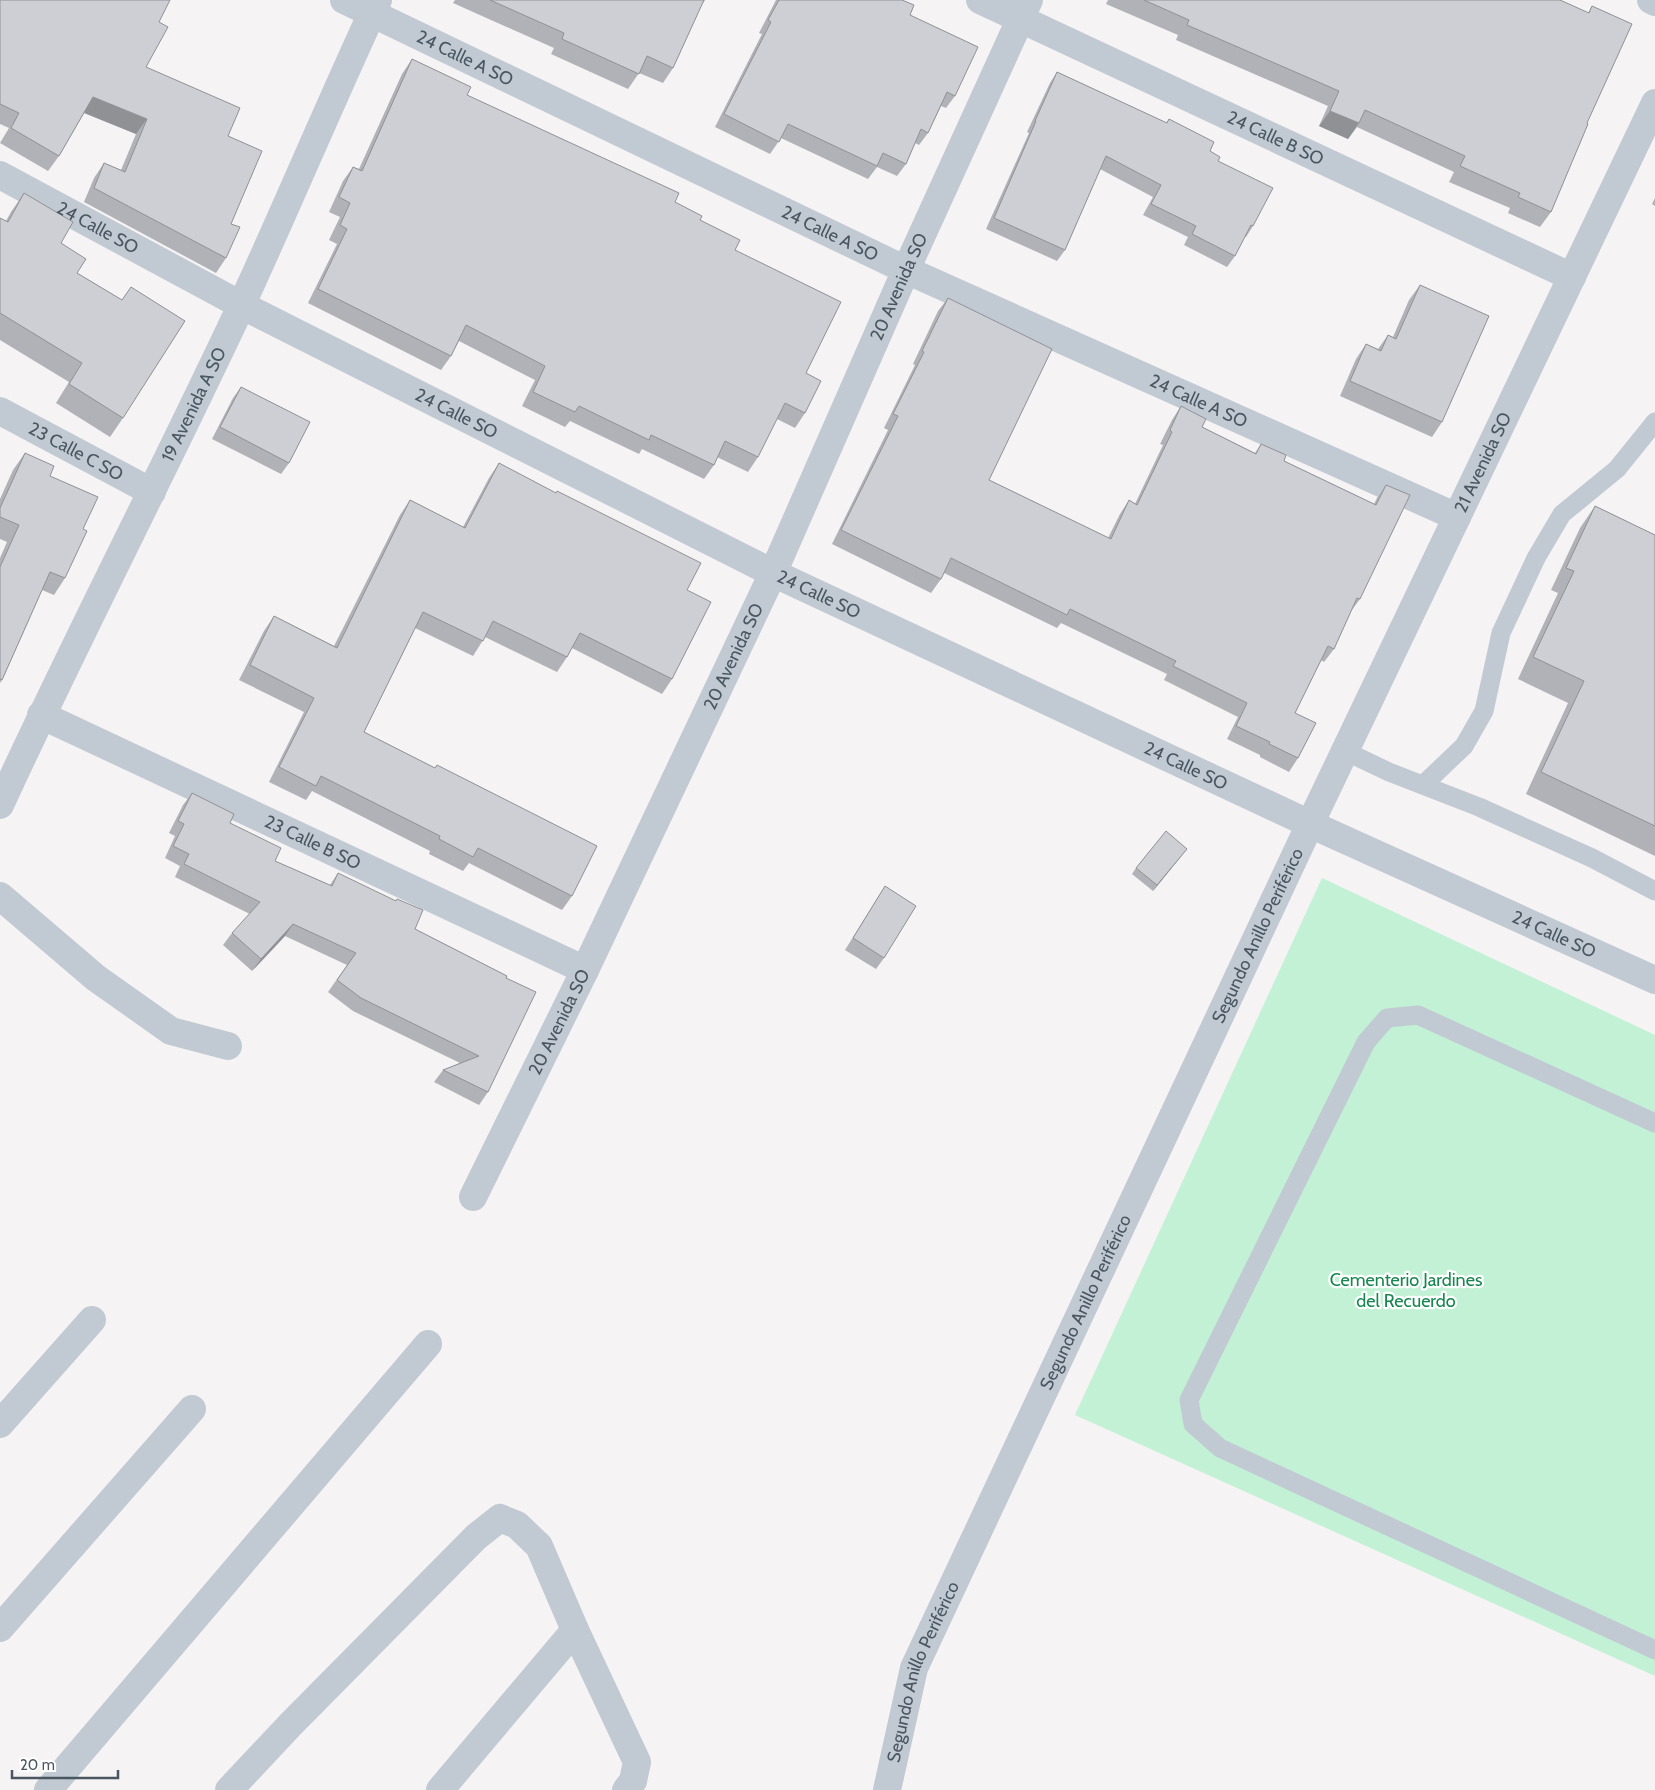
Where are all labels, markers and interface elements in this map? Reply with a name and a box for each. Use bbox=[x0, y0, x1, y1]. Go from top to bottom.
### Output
street label: 24 Calle A SO bbox=[413, 25, 517, 91]
street label: 24 Calle B SO bbox=[1223, 106, 1327, 170]
street label: 24 Calle SO bbox=[53, 197, 143, 259]
street label: 24 Calle A SO bbox=[778, 201, 882, 266]
street label: 20 Avenida SO bbox=[865, 229, 932, 344]
street label: 19 Avenida A SO bbox=[157, 343, 231, 465]
street label: 24 Calle A SO bbox=[1146, 370, 1251, 433]
street label: 24 Calle SO bbox=[411, 383, 502, 444]
street label: 21 Avenida SO bbox=[1450, 409, 1516, 516]
street label: 23 Calle C SO bbox=[25, 417, 127, 486]
street label: 24 Calle SO bbox=[773, 565, 864, 623]
street label: 20 Avenida SO bbox=[699, 600, 768, 713]
street label: 24 Calle SO bbox=[1140, 737, 1231, 795]
street label: 23 Calle B SO bbox=[261, 810, 364, 874]
street label: Segundo Anillo Periférico bbox=[1207, 844, 1308, 1027]
street label: 24 Calle SO bbox=[1509, 906, 1599, 963]
street label: 20 Avenida SO bbox=[524, 965, 595, 1079]
street label: Segundo Anillo Periférico bbox=[1035, 1211, 1136, 1393]
park label: Cementerio Jardines del Recuerdo bbox=[1330, 1269, 1482, 1312]
street label: Segundo Anillo Periférico bbox=[882, 1578, 964, 1764]
scale bar bbox=[12, 1748, 119, 1780]
text: 20 m bbox=[20, 1756, 55, 1774]

